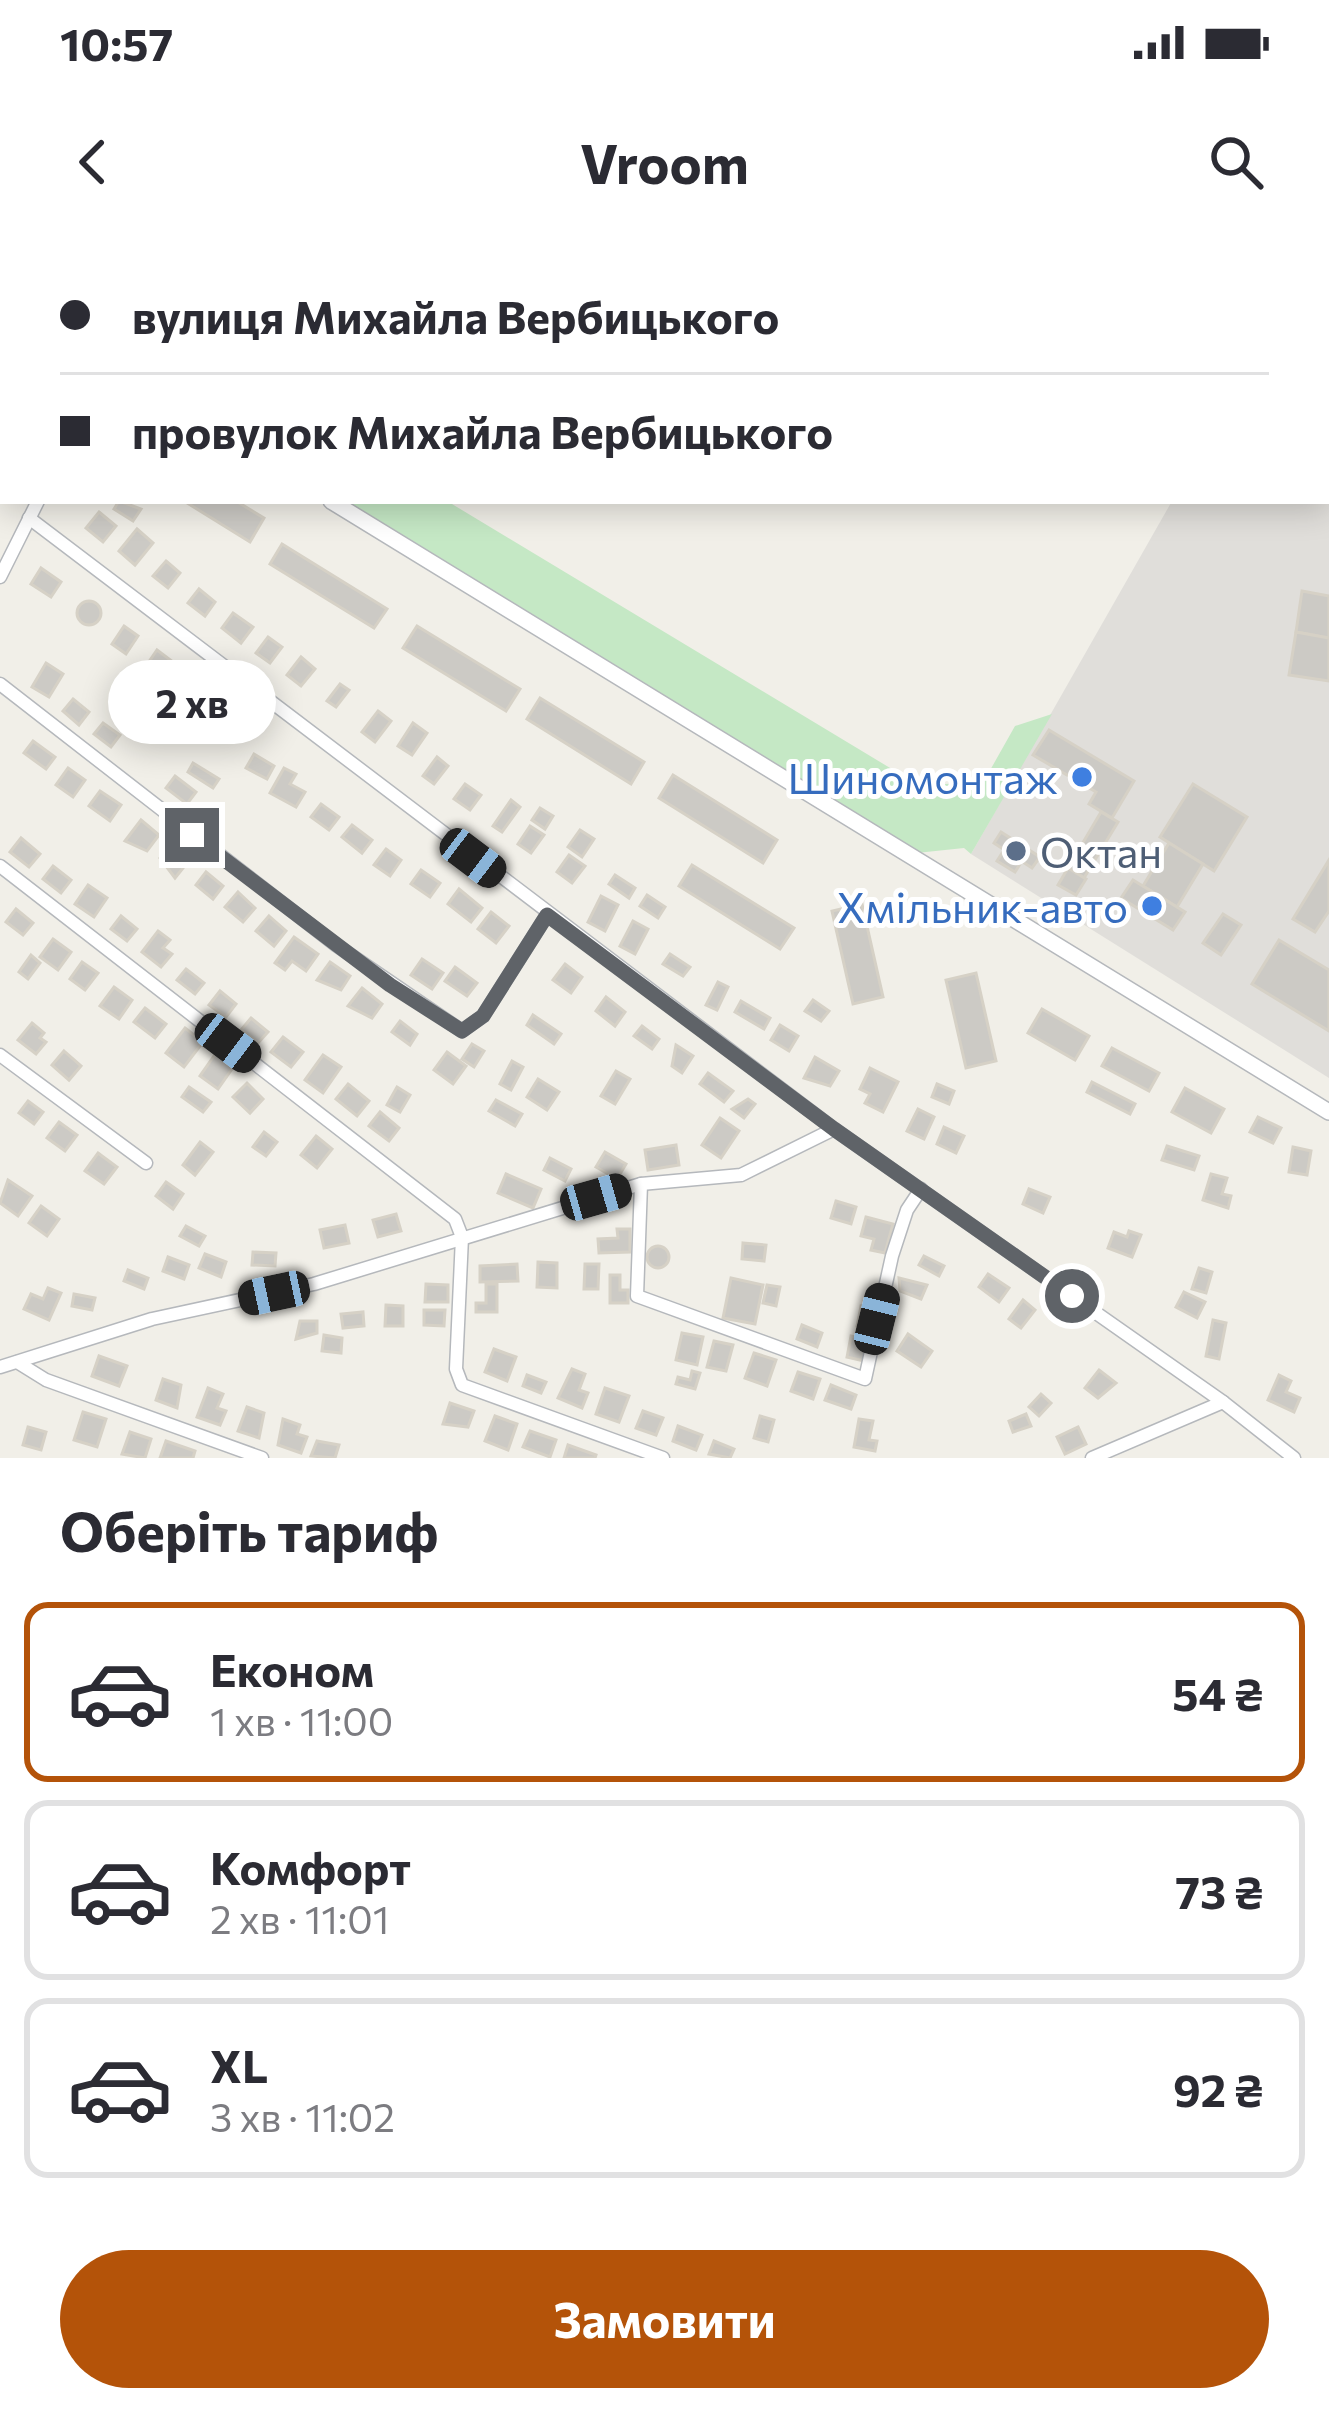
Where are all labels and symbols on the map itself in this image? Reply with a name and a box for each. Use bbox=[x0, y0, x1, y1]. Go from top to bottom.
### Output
callout: 2 хв bbox=[108, 661, 276, 745]
place label: Шиномонтаж bbox=[787, 751, 1058, 803]
marker: Шиномонтаж bbox=[1069, 764, 1095, 790]
route end bbox=[165, 808, 219, 862]
car bbox=[433, 822, 513, 894]
place label: Октан bbox=[1040, 825, 1162, 877]
marker: Октан bbox=[1003, 838, 1029, 864]
place label: Хмільник-авто bbox=[837, 880, 1128, 932]
marker: Хмільник-авто bbox=[1139, 893, 1165, 919]
car bbox=[188, 1007, 268, 1079]
car bbox=[556, 1170, 636, 1224]
car bbox=[235, 1268, 313, 1318]
route start bbox=[1045, 1269, 1099, 1323]
car bbox=[851, 1280, 903, 1358]

